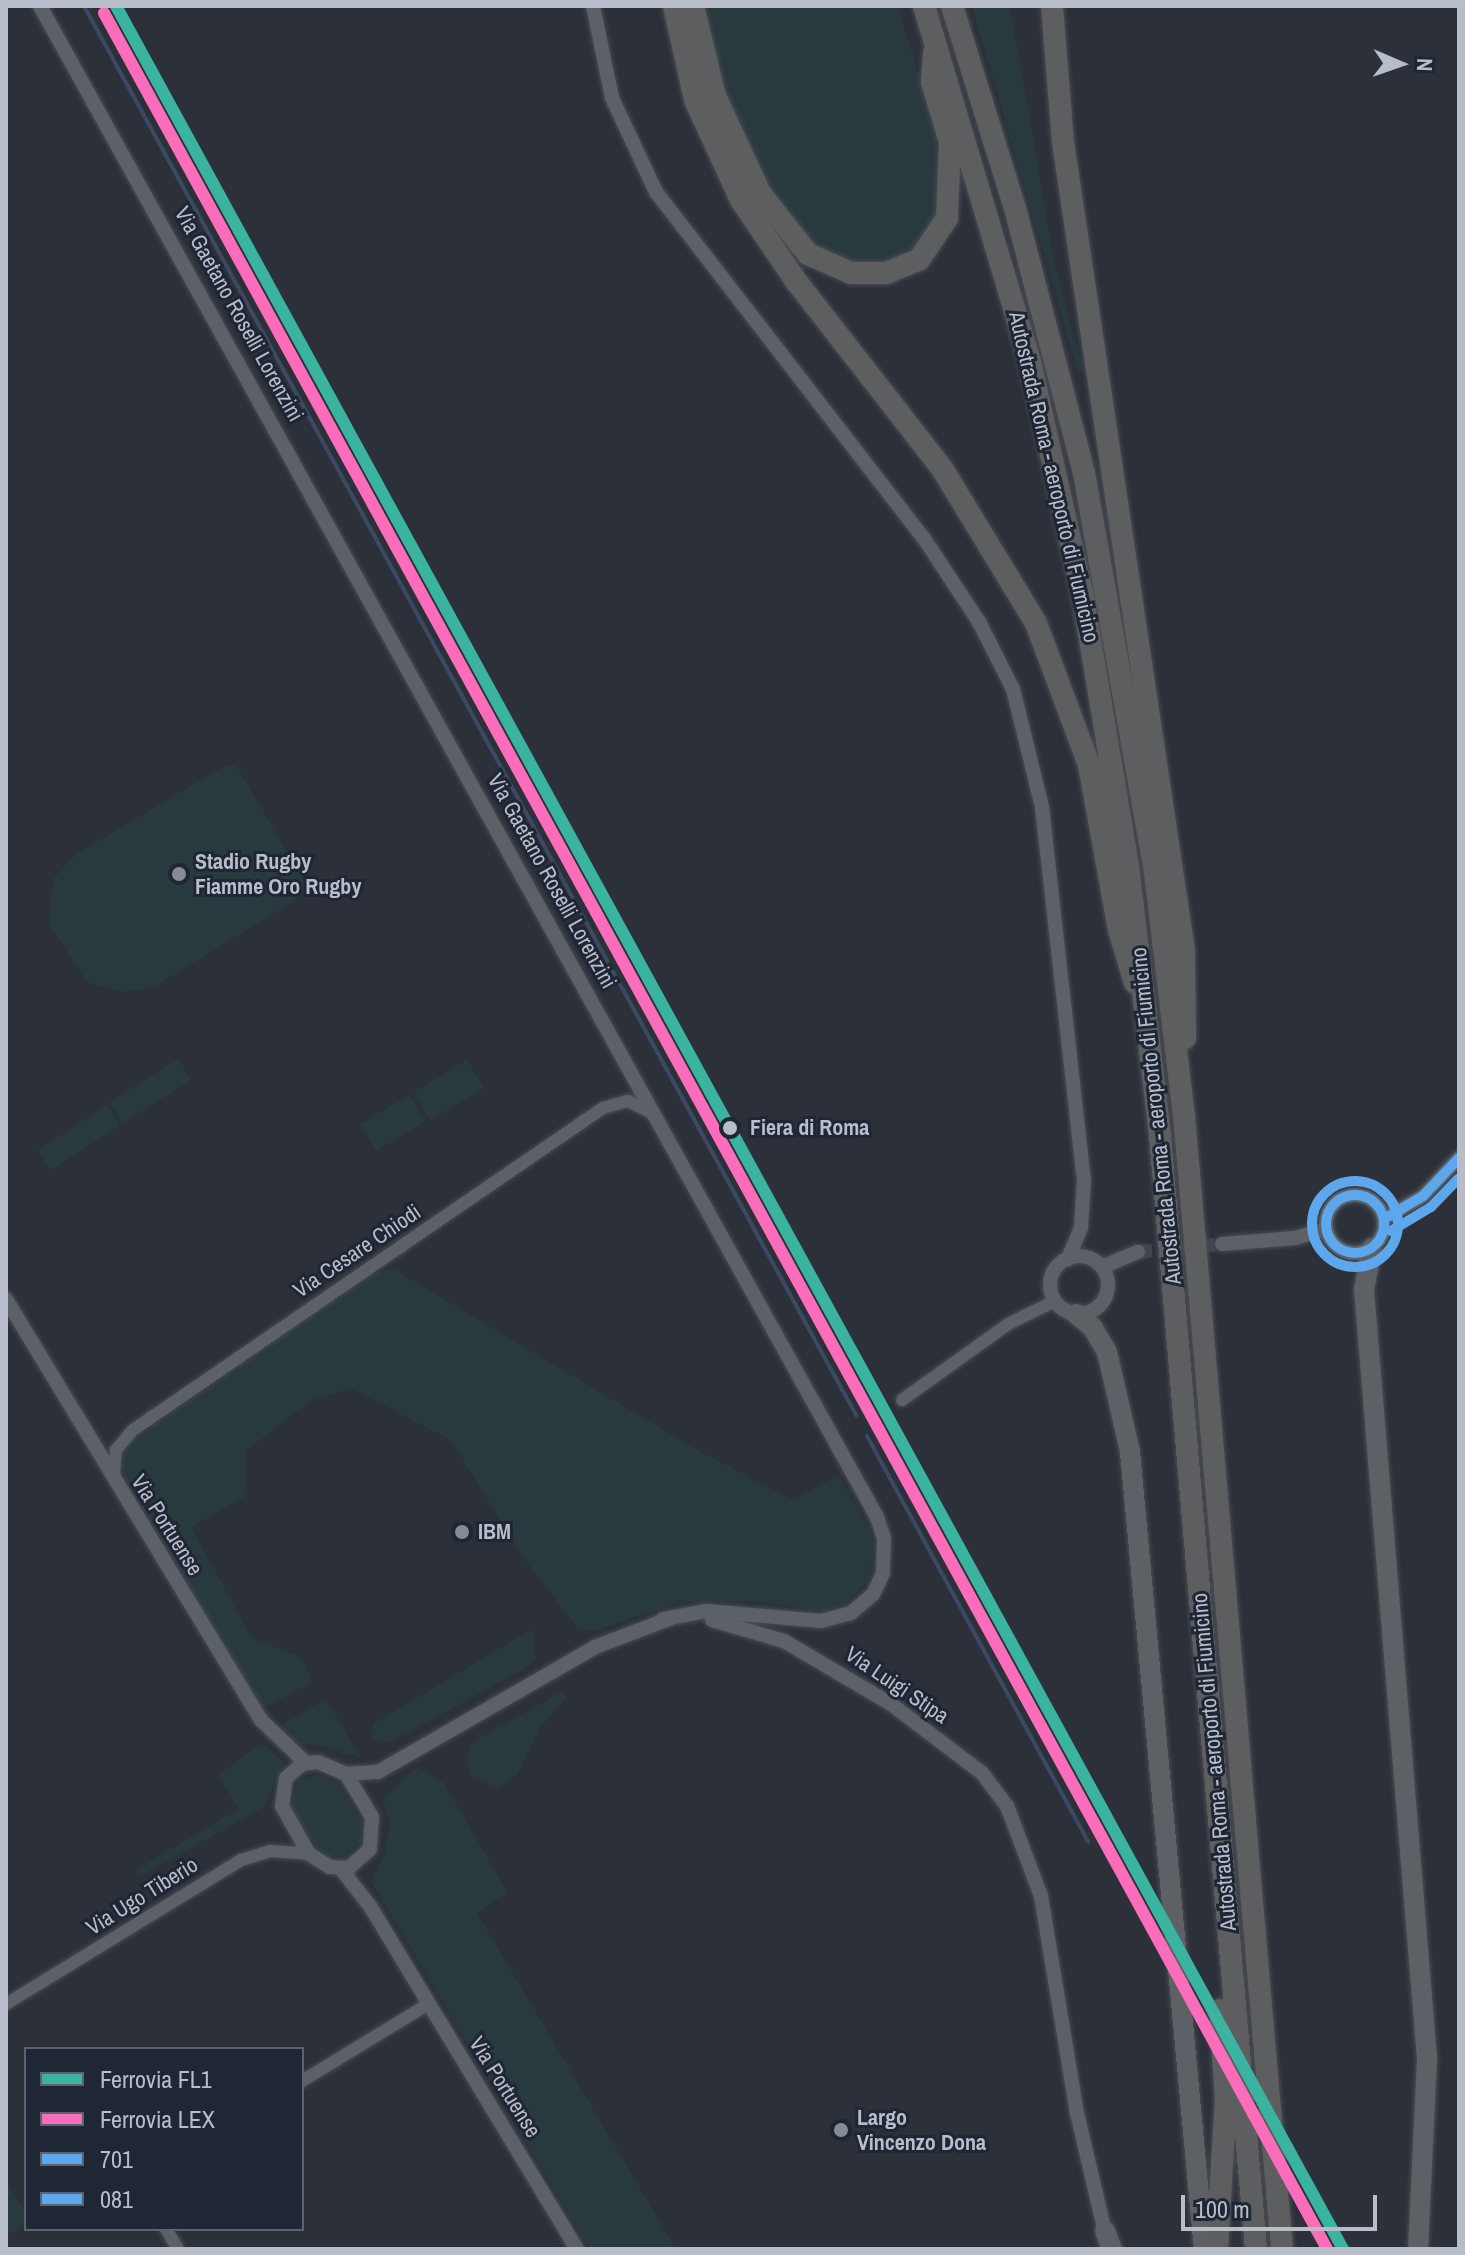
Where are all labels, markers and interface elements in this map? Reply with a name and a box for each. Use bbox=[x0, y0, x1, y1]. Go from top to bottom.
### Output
north arrow bbox=[1361, 24, 1441, 104]
text: N bbox=[1410, 58, 1440, 72]
street label: Via Gaetano Roselli Lorenzini bbox=[169, 202, 309, 426]
street label: Autostrada Roma - aeroporto di Fiumicino bbox=[1003, 309, 1105, 645]
street label: Via Gaetano Roselli Lorenzini bbox=[482, 769, 622, 993]
place label: Stadio Rugby Fiamme Oro Rugby bbox=[195, 848, 361, 900]
marker: Stadio Rugby Fiamme Oro Rugby bbox=[170, 865, 188, 883]
street label: Autostrada Roma - aeroporto di Fiumicino bbox=[1125, 946, 1187, 1286]
marker: Fiera di Roma bbox=[717, 1115, 743, 1141]
place label: Fiera di Roma bbox=[750, 1115, 869, 1141]
street label: Via Cesare Chiodi bbox=[288, 1199, 426, 1303]
street label: Via Portuense bbox=[126, 1470, 208, 1580]
place label: IBM bbox=[478, 1519, 511, 1545]
marker: IBM bbox=[453, 1523, 471, 1541]
street label: Autostrada Roma - aeroporto di Fiumicino bbox=[1186, 1592, 1242, 1932]
street label: Via Luigi Stipa bbox=[840, 1641, 954, 1729]
street label: Via Ugo Tiberio bbox=[81, 1851, 203, 1941]
street label: Via Portuense bbox=[464, 2032, 546, 2142]
legend bbox=[24, 2047, 304, 2231]
text: Ferrovia FL1 bbox=[100, 2063, 212, 2095]
text: Ferrovia LEX bbox=[100, 2103, 215, 2135]
place label: Largo Vincenzo Dona bbox=[857, 2104, 986, 2156]
marker: Largo Vincenzo Dona bbox=[832, 2121, 850, 2139]
text: 701 bbox=[100, 2143, 133, 2175]
scale bar bbox=[1185, 2179, 1381, 2229]
text: 081 bbox=[100, 2183, 133, 2215]
text: 100 m bbox=[1195, 2193, 1250, 2225]

